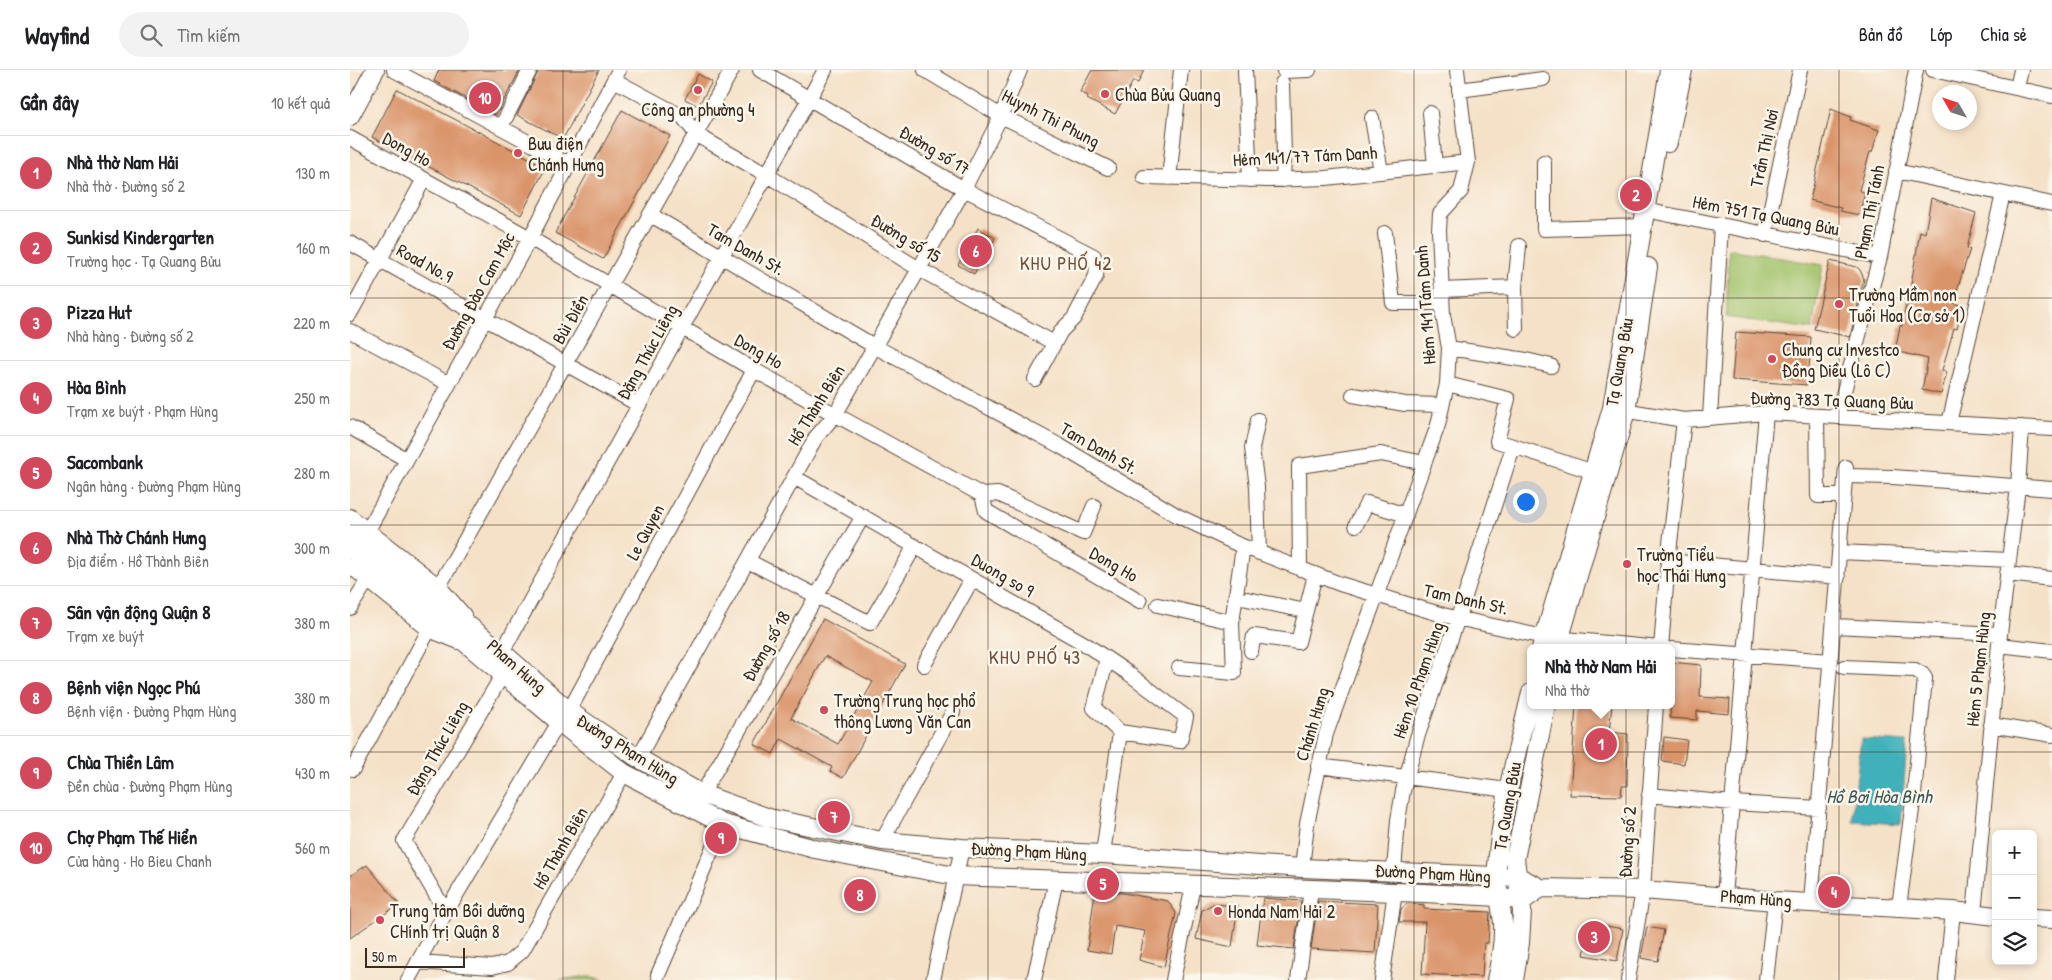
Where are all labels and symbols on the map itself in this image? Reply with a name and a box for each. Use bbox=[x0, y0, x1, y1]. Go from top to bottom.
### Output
pin: 10 bbox=[469, 79, 501, 117]
place label: Chùa Bửu Quang bbox=[1115, 82, 1221, 107]
street label: Huynh Thi Phung bbox=[998, 83, 1104, 153]
marker: Công an phường 4 bbox=[692, 84, 704, 96]
north arrow bbox=[1932, 85, 1977, 130]
marker: Chùa Bửu Quang bbox=[1099, 88, 1111, 100]
place label: Công an phường 4 bbox=[641, 97, 755, 122]
street label: Trần Thị Nơi bbox=[1743, 106, 1785, 190]
street label: Đường số 17 bbox=[895, 119, 975, 181]
street label: Dong Ho bbox=[378, 126, 436, 172]
place label: Bưu điện Chánh Hưng bbox=[528, 131, 604, 177]
street label: Hẻm 141/77 Tám Danh bbox=[1232, 140, 1378, 172]
marker: Bưu điện Chánh Hưng bbox=[512, 147, 524, 159]
street label: Phạm Thị Tánh bbox=[1848, 163, 1890, 261]
pin: 2 bbox=[1620, 176, 1652, 214]
street label: Hẻm 751 Tạ Quang Bửu bbox=[1691, 189, 1841, 241]
street label: Đường số 15 bbox=[867, 207, 946, 269]
street label: Tam Danh St. bbox=[703, 217, 789, 281]
street label: Đường Đào Cam Mộc bbox=[435, 228, 521, 354]
pin: 6 bbox=[960, 232, 992, 270]
street label: Road No.9 bbox=[392, 237, 458, 289]
street label: Hẻm 141 Tám Danh bbox=[1408, 244, 1442, 365]
district label: KHU PHỐ 42 bbox=[1020, 250, 1112, 276]
place label: Trường Mầm non Tuổi Hoa (Cơ sở 1) bbox=[1849, 282, 1966, 328]
street label: Bùi Điền bbox=[546, 289, 594, 349]
marker: Trường Mầm non Tuổi Hoa (Cơ sở 1) bbox=[1833, 298, 1845, 310]
street label: Đặng Thúc Liêng bbox=[610, 300, 684, 404]
street label: Tạ Quang Bửu bbox=[1599, 316, 1639, 408]
street label: Dong Ho bbox=[730, 327, 788, 375]
place label: Chung cư Investco Đồng Diều (Lô C) bbox=[1782, 337, 1899, 383]
marker: Chung cư Investco Đồng Diều (Lô C) bbox=[1766, 353, 1778, 365]
street label: Hồ Thành Biên bbox=[781, 360, 851, 450]
street label: Đường 783 Tạ Quang Bửu bbox=[1750, 385, 1914, 415]
street label: Tam Danh St. bbox=[1056, 416, 1142, 480]
your location bbox=[1513, 489, 1539, 515]
street label: Le Quyen bbox=[620, 500, 670, 564]
street label: Dong Ho bbox=[1085, 540, 1143, 588]
place label: Trường Tiểu học Thái Hưng bbox=[1637, 542, 1726, 588]
street label: Duong so 9 bbox=[967, 547, 1039, 603]
marker: Trường Tiểu học Thái Hưng bbox=[1621, 558, 1633, 570]
street label: Tam Danh St. bbox=[1421, 577, 1511, 621]
street label: Đường số 18 bbox=[736, 606, 796, 686]
street label: Hẻm 5 Phạm Hùng bbox=[1960, 610, 1996, 728]
street label: Hẻm 10 Phạm Hùng bbox=[1386, 618, 1450, 742]
street label: Pham Hung bbox=[482, 633, 552, 699]
district label: KHU PHỐ 43 bbox=[989, 644, 1081, 670]
street label: Chánh Hưng bbox=[1289, 684, 1335, 764]
place label: Trường Trung học phổ thông Lương Văn Can bbox=[834, 688, 975, 734]
street label: Đặng Thúc Liêng bbox=[400, 696, 474, 800]
marker: Trường Trung học phổ thông Lương Văn Can bbox=[818, 704, 830, 716]
street label: Đường Phạm Hùng bbox=[572, 708, 684, 790]
pin: 1 bbox=[1585, 725, 1617, 763]
street label: Tạ Quang Bửu bbox=[1487, 760, 1527, 852]
water label: Hồ Bơi Hòa Bình bbox=[1826, 783, 1934, 809]
pin: 7 bbox=[818, 798, 850, 836]
street label: Hồ Thành Biên bbox=[526, 802, 594, 894]
street label: Đường số 2 bbox=[1612, 805, 1642, 878]
pin: 9 bbox=[705, 819, 737, 857]
street label: Đường Phạm Hùng bbox=[970, 835, 1088, 867]
street label: Đường Phạm Hùng bbox=[1374, 857, 1492, 889]
pin: 5 bbox=[1087, 865, 1119, 903]
pin: 4 bbox=[1818, 873, 1850, 911]
pin: 8 bbox=[844, 876, 876, 914]
street label: Phạm Hùng bbox=[1719, 883, 1793, 913]
place label: Trung tâm Bồi dưỡng CHính trị Quận 8 bbox=[390, 898, 525, 944]
place label: Honda Nam Hải 2 bbox=[1228, 899, 1336, 924]
marker: Honda Nam Hải 2 bbox=[1212, 905, 1224, 917]
marker: Trung tâm Bồi dưỡng CHính trị Quận 8 bbox=[374, 914, 386, 926]
pin: 3 bbox=[1578, 918, 1610, 956]
scale bar bbox=[365, 945, 465, 968]

